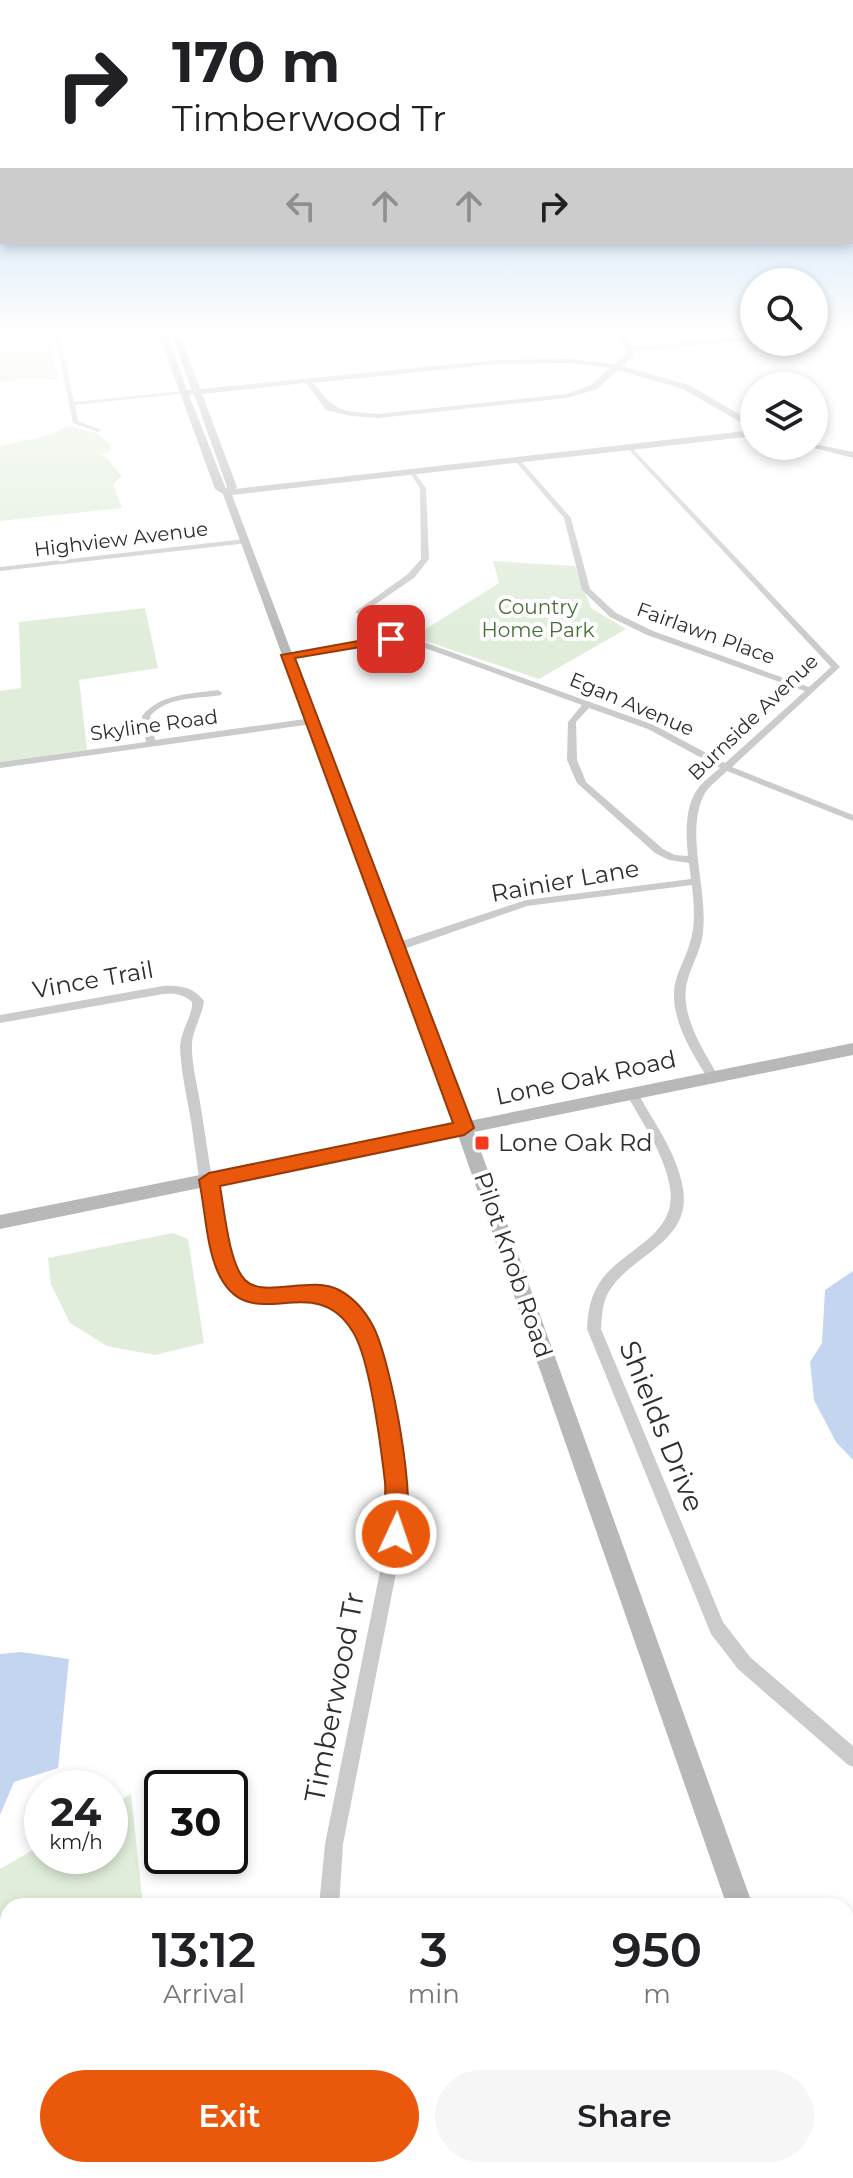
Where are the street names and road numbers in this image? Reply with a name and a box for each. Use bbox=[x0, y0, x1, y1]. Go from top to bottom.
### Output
street label: Highview Avenue bbox=[33, 516, 209, 562]
street label: Fairlawn Place bbox=[634, 597, 778, 669]
street label: Burnside Avenue bbox=[683, 649, 823, 785]
street label: Egan Avenue bbox=[566, 667, 698, 741]
street label: Skyline Road bbox=[89, 704, 219, 746]
street label: Rainier Lane bbox=[489, 853, 641, 908]
street label: Vince Trail bbox=[30, 955, 156, 1004]
street label: Lone Oak Road bbox=[493, 1044, 679, 1111]
street label: Pilot Knob Road bbox=[468, 1168, 559, 1362]
street label: Shields Drive bbox=[612, 1336, 712, 1516]
street label: Timberwood Tr bbox=[297, 1589, 371, 1805]

